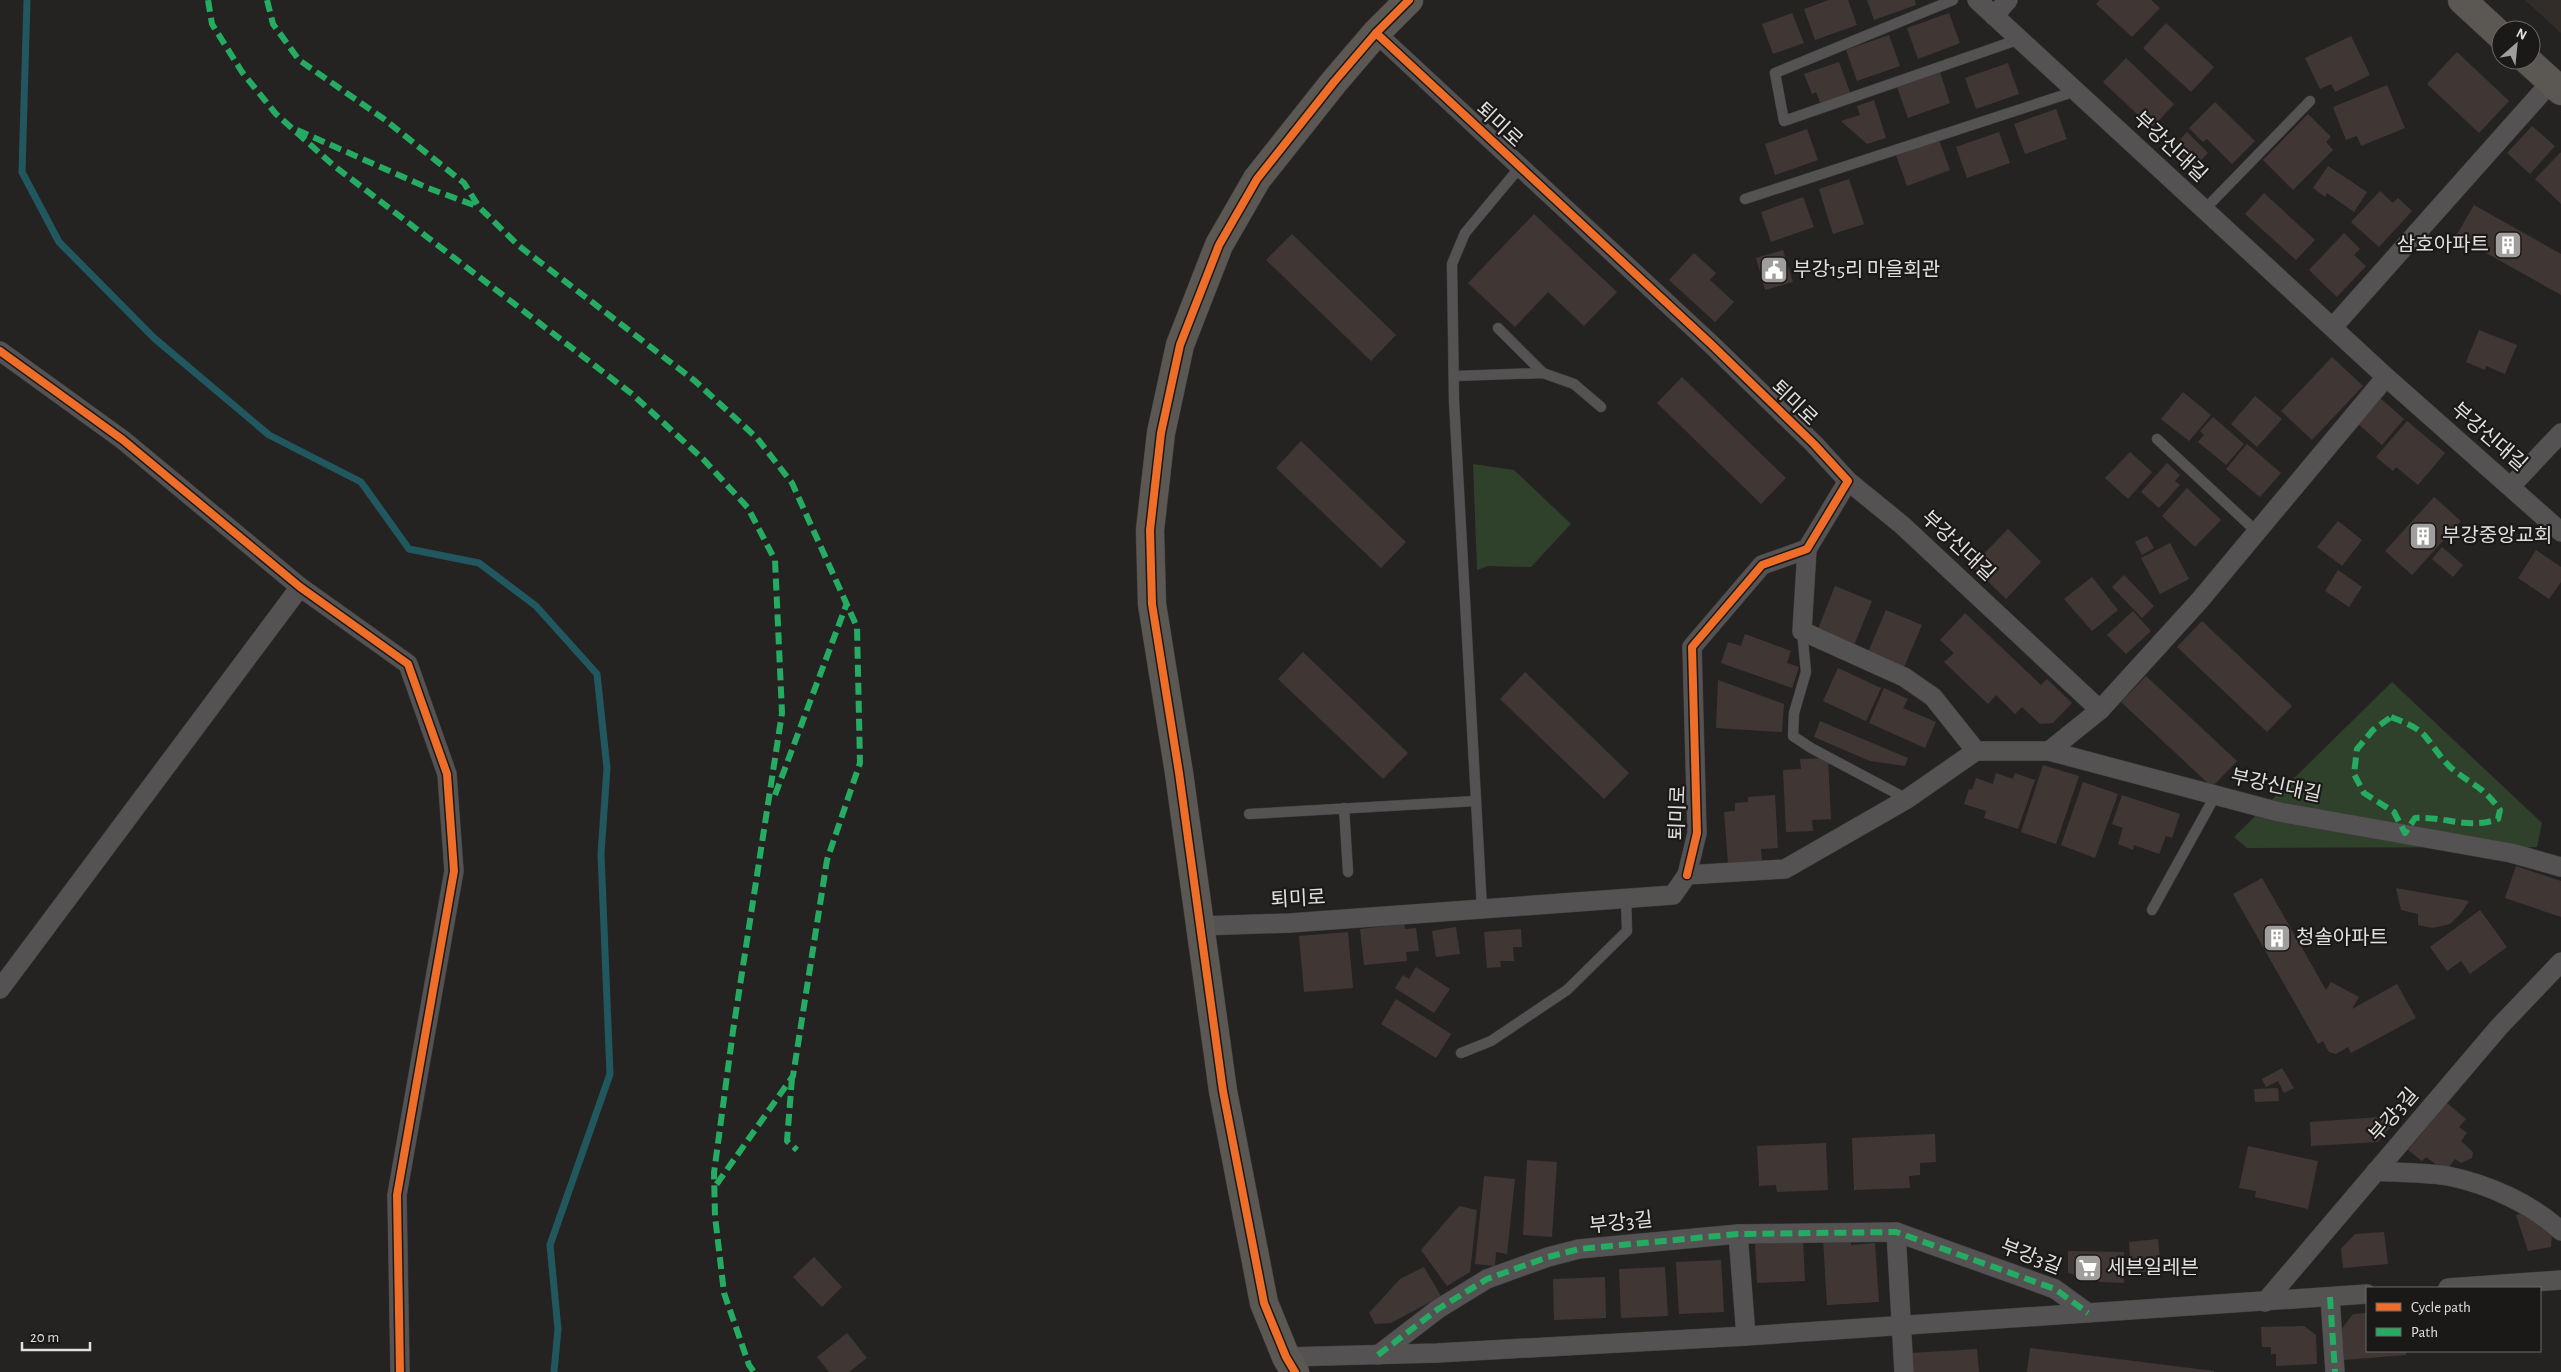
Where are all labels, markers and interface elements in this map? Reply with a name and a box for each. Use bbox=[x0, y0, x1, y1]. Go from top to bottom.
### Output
north arrow bbox=[2491, 20, 2541, 70]
text: N bbox=[2514, 26, 2529, 43]
street label: 퇴미로 bbox=[1472, 98, 1527, 151]
street label: 부강신대길 bbox=[2130, 108, 2211, 186]
building icon: 삼호아파트 bbox=[2493, 230, 2523, 260]
place label: 삼호아파트 bbox=[2397, 234, 2489, 255]
public building icon: 부강15리 마을회관 bbox=[1759, 255, 1789, 285]
place label: 부강15리 마을회관 bbox=[1793, 259, 1940, 280]
street label: 퇴미로 bbox=[1767, 376, 1821, 429]
street label: 부강신대길 bbox=[2448, 399, 2531, 475]
street label: 부강신대길 bbox=[1918, 507, 1999, 585]
building icon: 부강중앙교회 bbox=[2408, 521, 2438, 551]
place label: 부강중앙교회 bbox=[2442, 525, 2552, 546]
street label: 부강신대길 bbox=[2229, 766, 2323, 805]
street label: 퇴미로 bbox=[1666, 785, 1689, 841]
street label: 퇴미로 bbox=[1270, 887, 1326, 910]
building icon: 청솔아파트 bbox=[2262, 923, 2292, 953]
place label: 청솔아파트 bbox=[2296, 927, 2388, 948]
street label: 부강3길 bbox=[2365, 1084, 2422, 1146]
street label: 부강3길 bbox=[1588, 1209, 1654, 1236]
street label: 부강3길 bbox=[1998, 1235, 2065, 1278]
supermarket icon: 세븐일레븐 bbox=[2073, 1253, 2103, 1283]
place label: 세븐일레븐 bbox=[2107, 1257, 2199, 1278]
legend bbox=[2366, 1287, 2541, 1352]
text: Cycle path bbox=[2411, 1300, 2471, 1315]
scale bar bbox=[22, 1320, 90, 1352]
text: Path bbox=[2411, 1325, 2438, 1340]
text: 20 m bbox=[30, 1330, 59, 1345]

